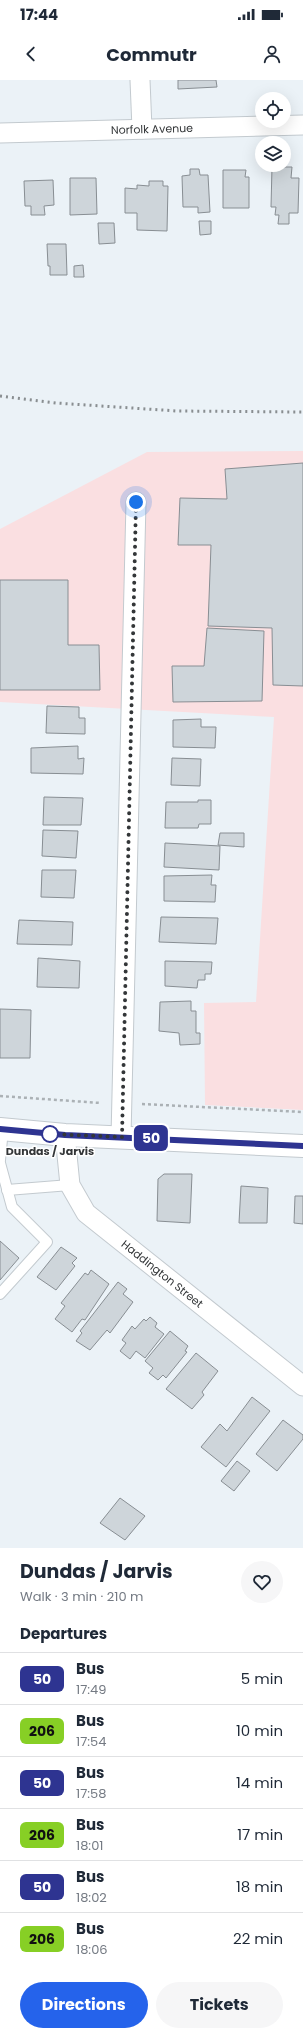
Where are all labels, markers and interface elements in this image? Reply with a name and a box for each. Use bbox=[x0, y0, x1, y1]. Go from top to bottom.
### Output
text: 17:44 bbox=[20, 4, 58, 25]
text: Commutr bbox=[106, 42, 197, 67]
icon: back bbox=[20, 43, 42, 65]
icon: person bbox=[261, 43, 283, 65]
map controls bbox=[255, 92, 291, 172]
button: locate bbox=[255, 92, 291, 128]
street label: Norfolk Avenue bbox=[111, 120, 193, 138]
button: layers bbox=[255, 136, 291, 172]
your location bbox=[126, 492, 146, 512]
marker: Dundas / Jarvis bbox=[41, 1125, 59, 1143]
line badge: 50 bbox=[133, 1125, 169, 1151]
text: 50 bbox=[142, 1128, 160, 1148]
place label: Dundas / Jarvis bbox=[6, 1143, 94, 1159]
street label: Haddington Street bbox=[118, 1236, 206, 1311]
text: Dundas / Jarvis bbox=[20, 1558, 173, 1585]
button: heart bbox=[241, 1561, 283, 1603]
text: Walk · 3 min · 210 m bbox=[20, 1587, 143, 1606]
text: Departures bbox=[20, 1623, 107, 1644]
text: Bus bbox=[76, 1658, 104, 1679]
text: 5 min bbox=[241, 1668, 283, 1689]
text: 50 bbox=[33, 1669, 51, 1689]
text: 17:49 bbox=[76, 1680, 106, 1699]
text: Bus bbox=[76, 1710, 104, 1731]
text: 10 min bbox=[236, 1720, 283, 1741]
text: 206 bbox=[29, 1721, 55, 1741]
text: 17:54 bbox=[76, 1732, 106, 1751]
text: Bus bbox=[76, 1762, 104, 1783]
text: 14 min bbox=[236, 1772, 283, 1793]
text: 50 bbox=[33, 1773, 51, 1793]
text: 17:58 bbox=[76, 1784, 106, 1803]
text: Bus bbox=[76, 1814, 104, 1835]
text: 17 min bbox=[237, 1824, 283, 1845]
text: 206 bbox=[29, 1825, 55, 1845]
text: 18:01 bbox=[76, 1836, 103, 1855]
text: Bus bbox=[76, 1866, 104, 1887]
text: 18 min bbox=[236, 1876, 283, 1897]
text: 50 bbox=[33, 1877, 51, 1897]
text: 18:02 bbox=[76, 1888, 107, 1907]
text: Bus bbox=[76, 1918, 104, 1939]
text: 22 min bbox=[233, 1928, 283, 1949]
text: 206 bbox=[29, 1929, 55, 1949]
text: 18:06 bbox=[76, 1940, 108, 1959]
button: Directions bbox=[20, 1982, 148, 2028]
button: Tickets bbox=[156, 1982, 283, 2028]

